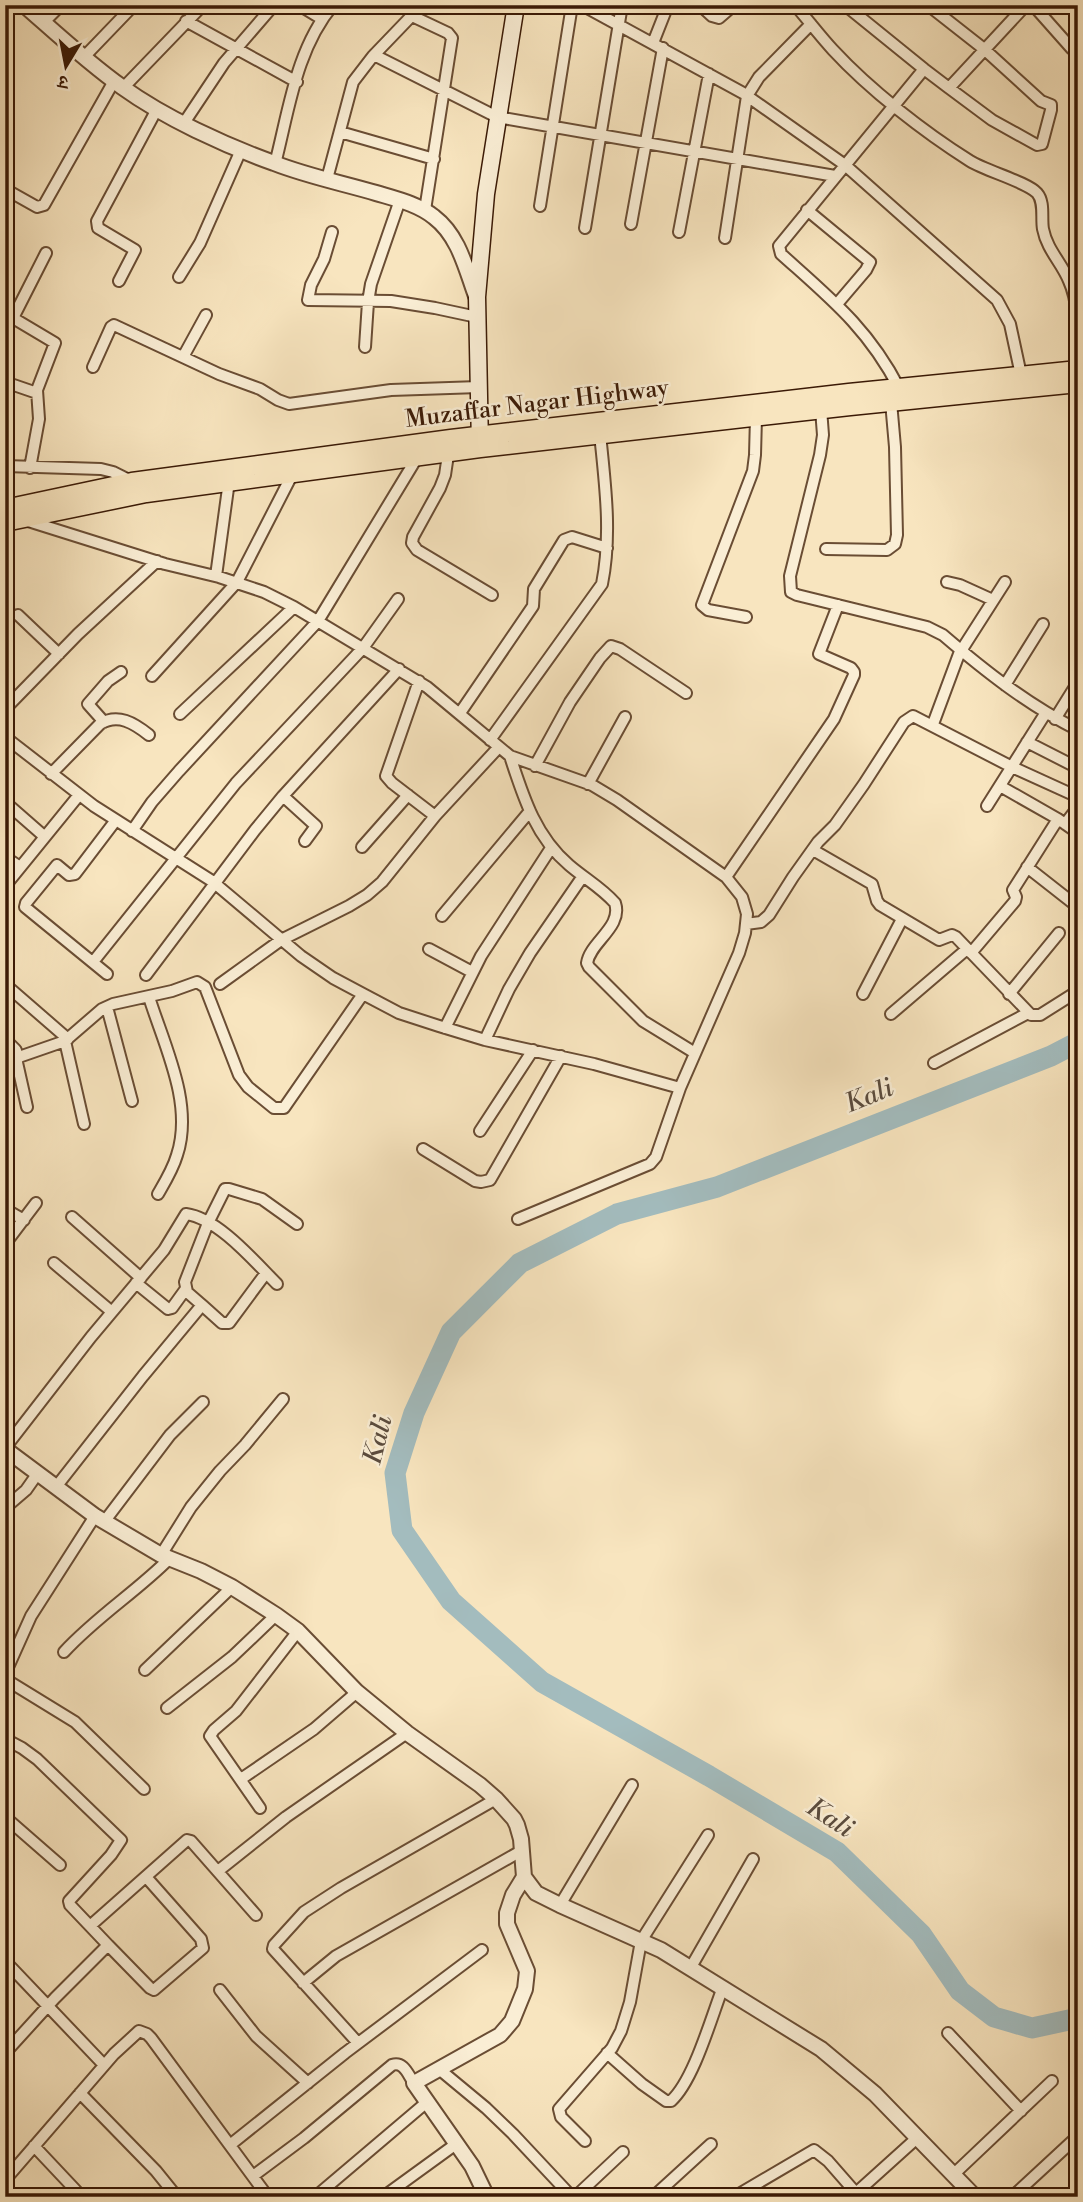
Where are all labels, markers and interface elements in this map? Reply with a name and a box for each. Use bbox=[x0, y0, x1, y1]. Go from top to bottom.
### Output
north arrow bbox=[32, 32, 102, 102]
text: उ bbox=[55, 69, 72, 95]
street label: Muzaffar Nagar Highway bbox=[404, 373, 671, 435]
water label: Kali bbox=[840, 1072, 899, 1120]
water label: Kali bbox=[356, 1411, 400, 1468]
water label: Kali bbox=[800, 1791, 860, 1845]

